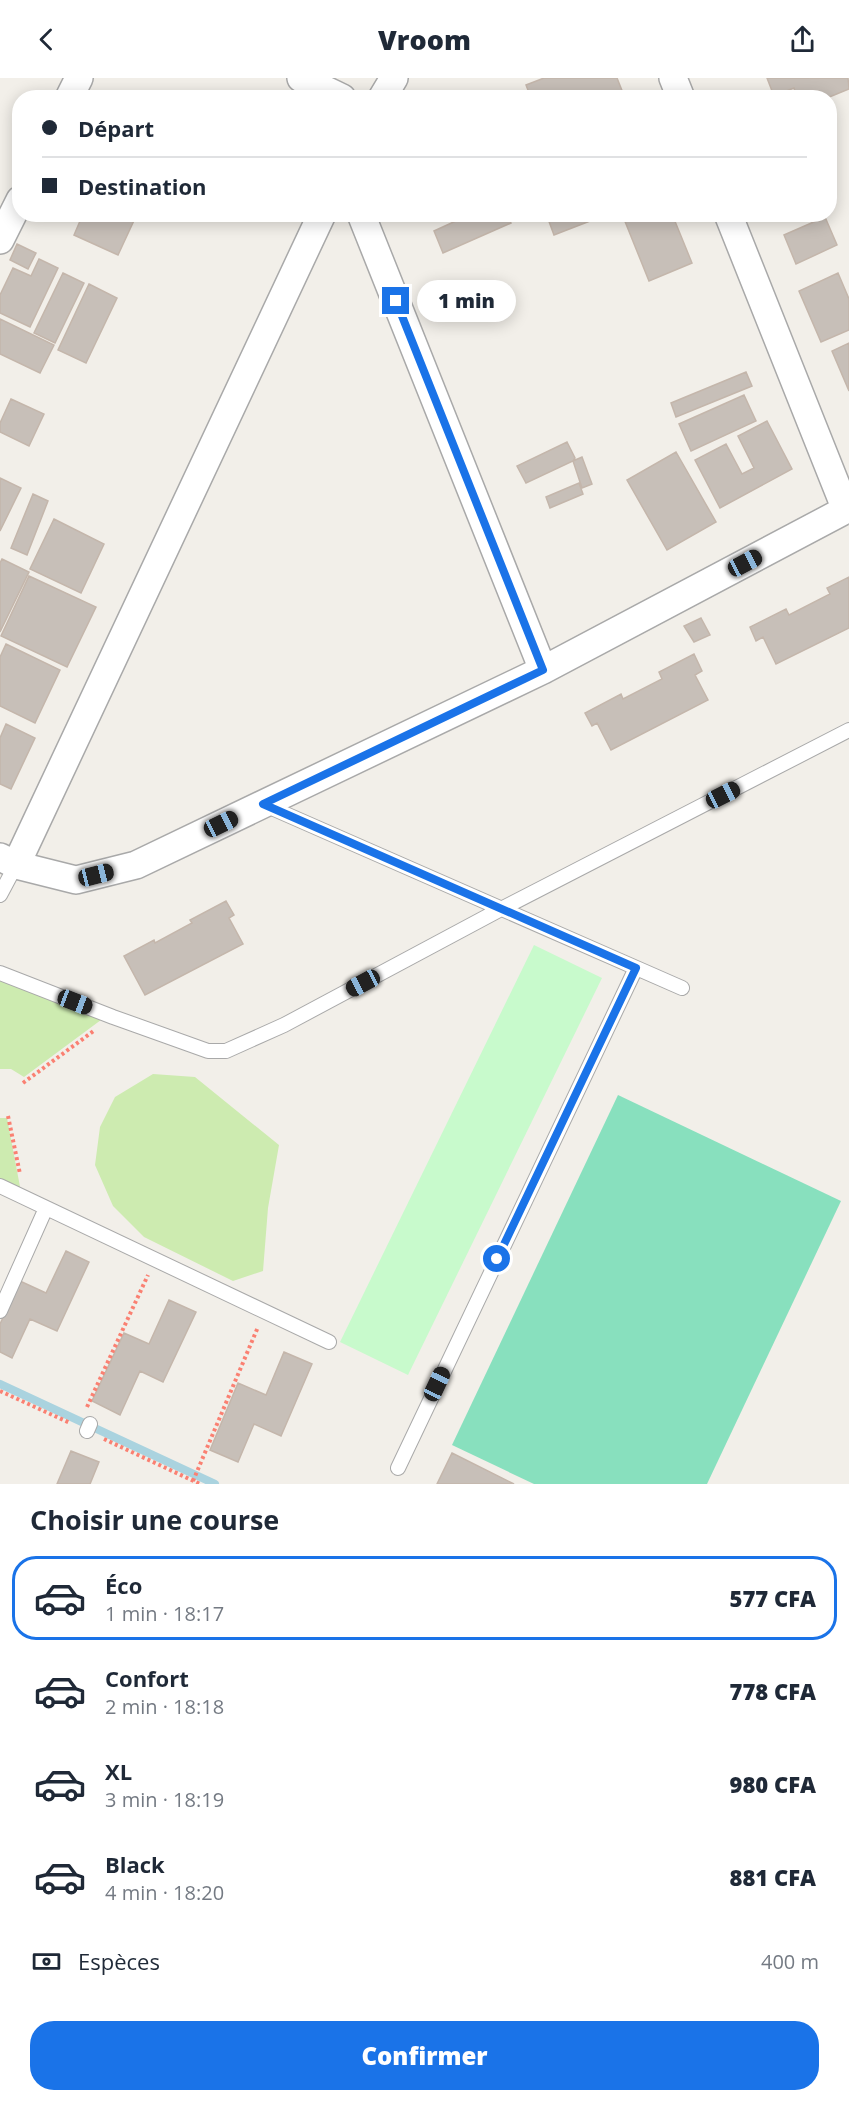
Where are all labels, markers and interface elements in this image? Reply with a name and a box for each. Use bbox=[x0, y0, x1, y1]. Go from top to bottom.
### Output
text: Vroom bbox=[378, 21, 471, 58]
icon: back bbox=[30, 23, 63, 56]
icon: share bbox=[786, 23, 819, 56]
text: Départ bbox=[78, 113, 154, 143]
text: Destination bbox=[78, 171, 207, 201]
callout: 1 min bbox=[417, 280, 516, 322]
route end bbox=[382, 287, 409, 314]
text: 1 min bbox=[438, 287, 495, 314]
car bbox=[725, 547, 765, 579]
car bbox=[703, 779, 743, 811]
car bbox=[201, 808, 241, 840]
car bbox=[76, 862, 116, 888]
car bbox=[343, 967, 383, 999]
car bbox=[55, 987, 95, 1017]
route start bbox=[483, 1245, 510, 1272]
car bbox=[421, 1364, 453, 1404]
text: Choisir une course bbox=[30, 1501, 279, 1538]
text: Éco bbox=[105, 1570, 142, 1600]
icon: car bbox=[33, 1571, 87, 1625]
text: 577 CFA bbox=[730, 1583, 816, 1613]
text: 1 min · 18:17 bbox=[105, 1600, 224, 1627]
text: Confort bbox=[105, 1663, 189, 1693]
icon: car bbox=[33, 1664, 87, 1718]
text: 778 CFA bbox=[730, 1676, 816, 1706]
text: 2 min · 18:18 bbox=[105, 1693, 224, 1720]
text: XL bbox=[105, 1756, 132, 1786]
icon: car bbox=[33, 1757, 87, 1811]
text: 980 CFA bbox=[730, 1769, 816, 1799]
text: 3 min · 18:19 bbox=[105, 1786, 224, 1813]
text: Black bbox=[105, 1849, 165, 1879]
icon: car bbox=[33, 1850, 87, 1904]
text: 881 CFA bbox=[730, 1862, 816, 1892]
text: 4 min · 18:20 bbox=[105, 1879, 224, 1906]
icon: cash bbox=[30, 1945, 63, 1978]
text: Espèces bbox=[78, 1946, 160, 1976]
text: 400 m bbox=[761, 1948, 819, 1975]
button: Confirmer bbox=[30, 2021, 819, 2090]

